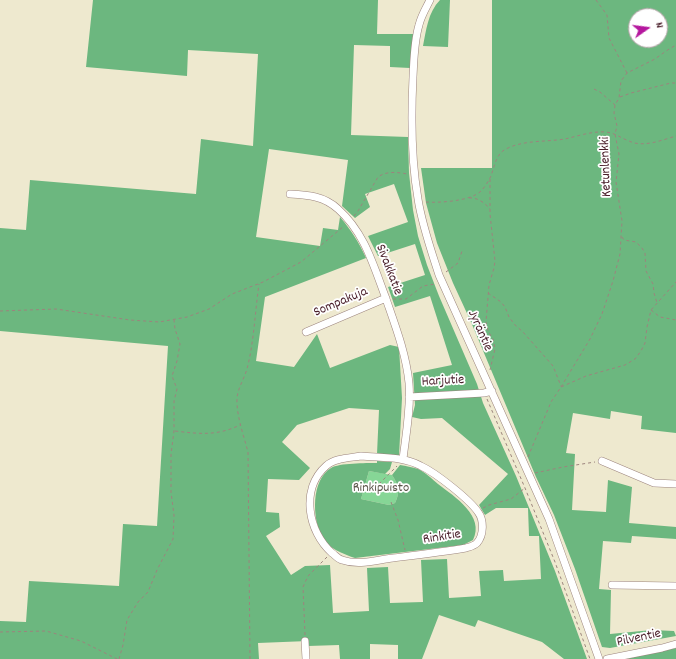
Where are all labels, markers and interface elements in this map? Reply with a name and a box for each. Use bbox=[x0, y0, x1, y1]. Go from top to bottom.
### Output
north arrow bbox=[628, 8, 668, 48]
text: N bbox=[650, 21, 667, 30]
street label: Ketunlenkki bbox=[598, 137, 616, 197]
street label: Sivakkatie bbox=[371, 242, 405, 298]
street label: Sompakuja bbox=[311, 284, 371, 322]
street label: Jyräntie bbox=[463, 308, 495, 354]
street label: Harjutie bbox=[421, 372, 465, 392]
park label: Rinkipuisto bbox=[353, 481, 409, 497]
street label: Rinkitie bbox=[422, 527, 462, 549]
street label: Pilventie bbox=[615, 626, 663, 652]

